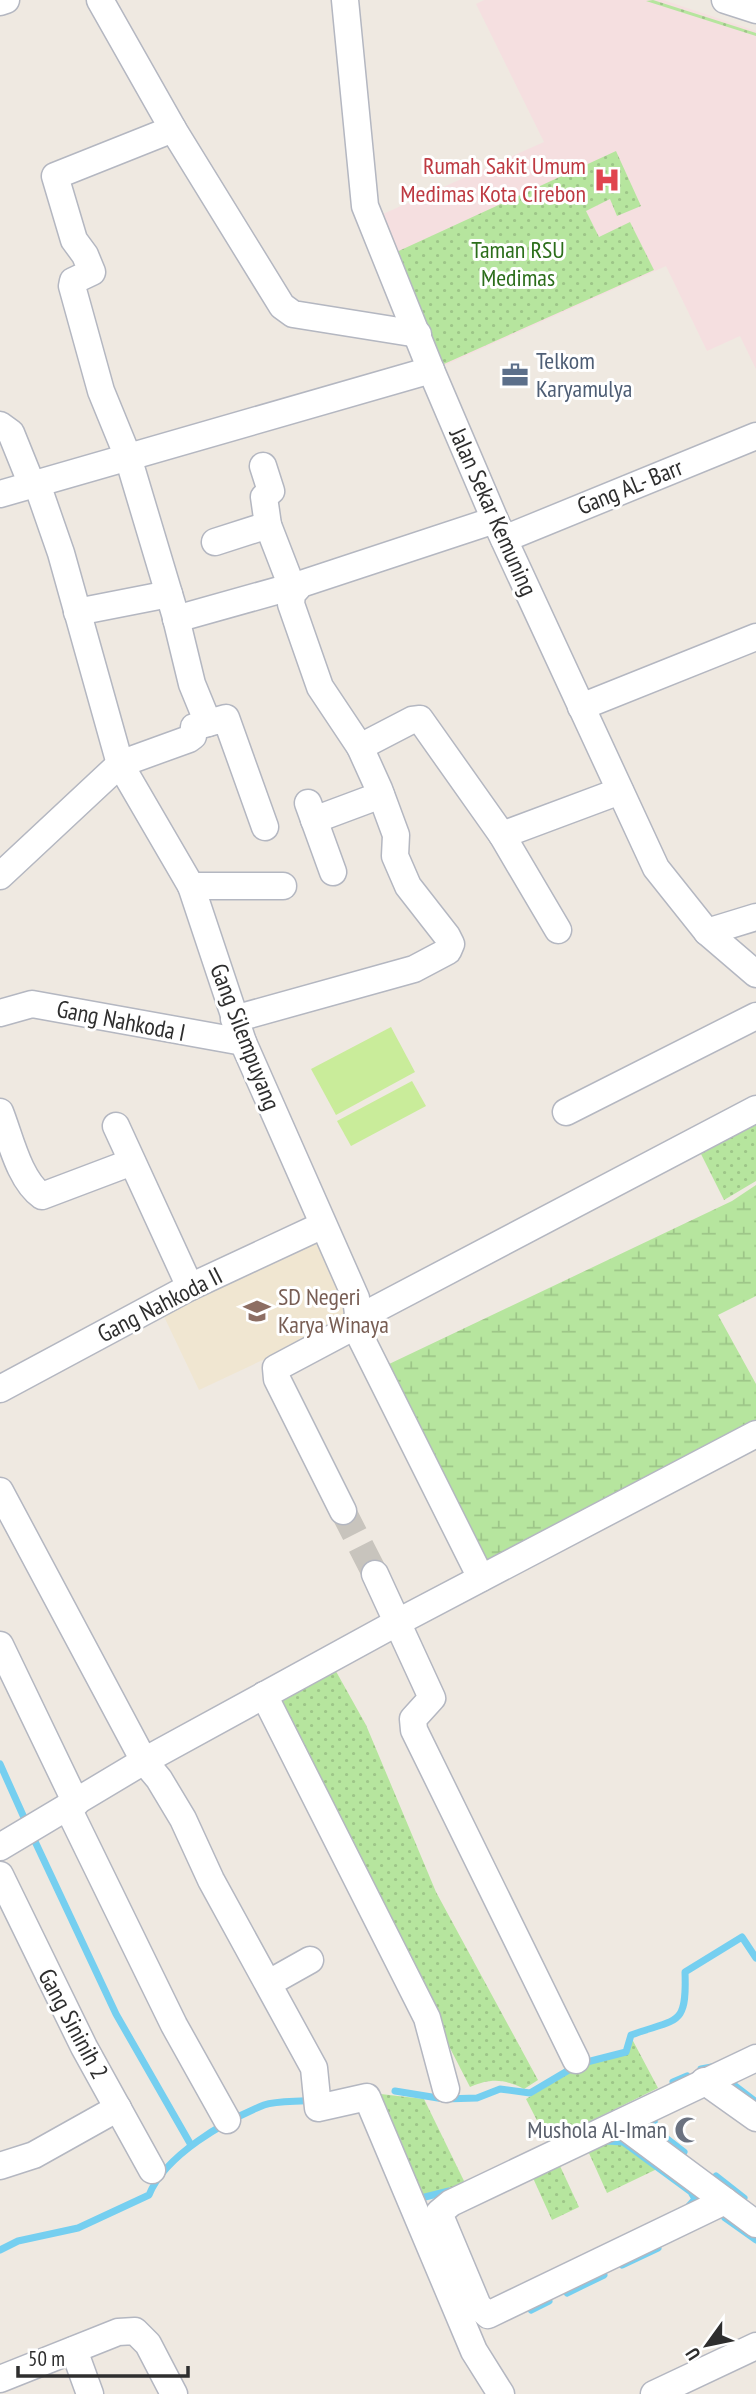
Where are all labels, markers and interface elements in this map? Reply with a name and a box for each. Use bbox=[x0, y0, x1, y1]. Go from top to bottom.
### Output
place label: Rumah Sakit Umum Medimas Kota Cirebon bbox=[400, 150, 586, 209]
hospital icon: Rumah Sakit Umum Medimas Kota Cirebon bbox=[592, 165, 622, 195]
park label: Taman RSU Medimas bbox=[471, 234, 565, 293]
place label: Telkom Karyamulya bbox=[536, 345, 632, 404]
office icon: Telkom Karyamulya bbox=[500, 360, 530, 390]
street label: Jalan Sekar Kemuning bbox=[442, 422, 544, 601]
street label: Gang AL- Barr bbox=[572, 451, 688, 522]
street label: Gang Silempuyang bbox=[203, 959, 288, 1114]
street label: Gang Nahkoda I bbox=[54, 993, 188, 1048]
street label: Gang Nahkoda II bbox=[92, 1260, 227, 1349]
place label: SD Negeri Karya Winaya bbox=[278, 1281, 389, 1340]
school or university icon: SD Negeri Karya Winaya bbox=[242, 1296, 272, 1326]
street label: Gang Sininih 2 bbox=[31, 1963, 115, 2084]
place label: Mushola Al-Iman bbox=[527, 2114, 667, 2145]
mosque icon: Mushola Al-Iman bbox=[673, 2115, 703, 2145]
north arrow bbox=[672, 2310, 742, 2380]
scale bar bbox=[18, 2334, 187, 2378]
text: U bbox=[680, 2344, 705, 2365]
text: 50 m bbox=[28, 2345, 65, 2372]

